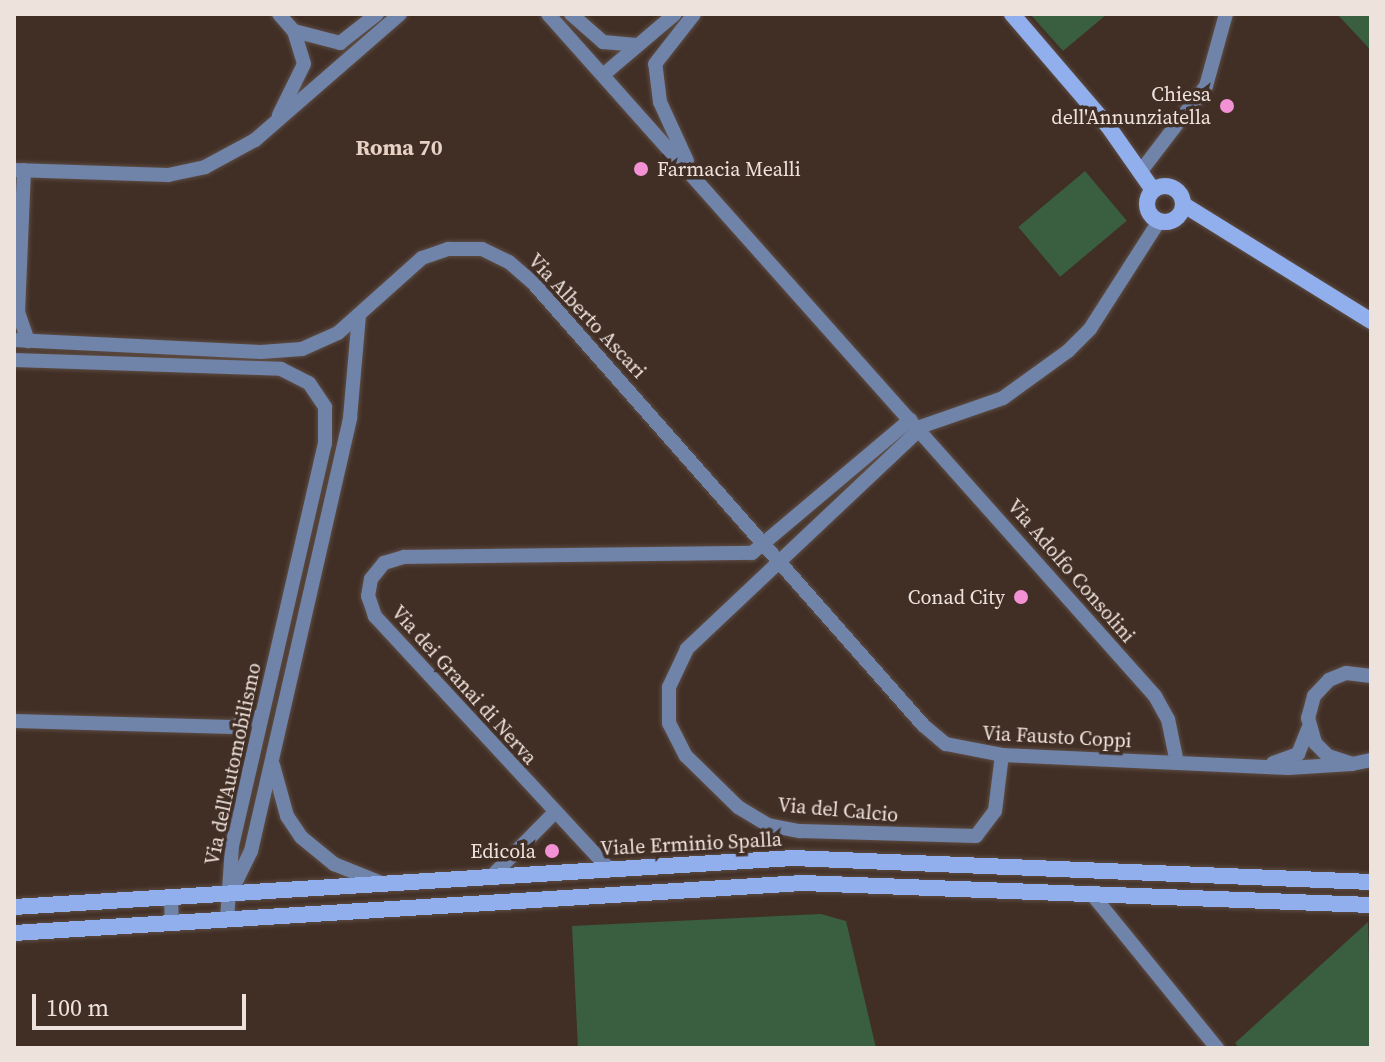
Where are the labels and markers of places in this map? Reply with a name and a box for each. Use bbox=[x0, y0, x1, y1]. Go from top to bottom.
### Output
place label: Chiesa dell'Annunziatella bbox=[1051, 82, 1211, 129]
marker: Chiesa dell'Annunziatella bbox=[1218, 97, 1236, 115]
place label: Farmacia Mealli bbox=[657, 157, 801, 181]
marker: Farmacia Mealli bbox=[632, 160, 650, 178]
place label: Conad City bbox=[908, 585, 1005, 609]
marker: Conad City bbox=[1012, 588, 1030, 606]
place label: Edicola bbox=[470, 839, 536, 863]
marker: Edicola bbox=[543, 842, 561, 860]

